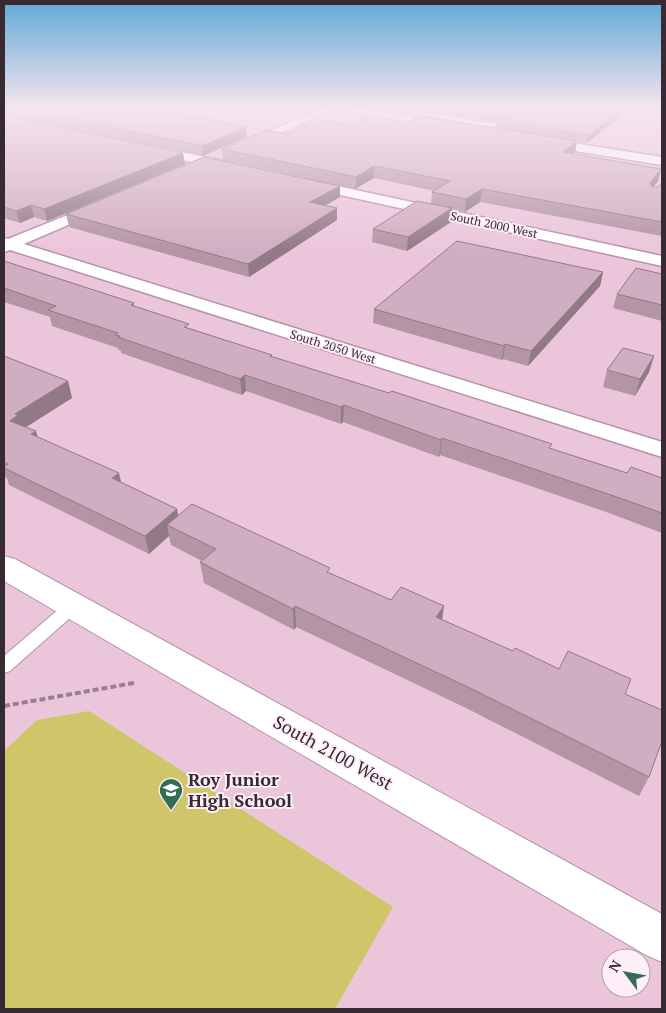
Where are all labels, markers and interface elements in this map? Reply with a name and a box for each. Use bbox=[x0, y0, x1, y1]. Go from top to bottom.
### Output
street label: South 2000 West bbox=[449, 208, 540, 241]
street label: South 2050 West bbox=[288, 326, 378, 367]
street label: South 2100 West bbox=[269, 709, 398, 795]
place label: Roy Junior High School bbox=[188, 767, 292, 812]
school or university icon: Roy Junior High School bbox=[158, 777, 184, 811]
north arrow bbox=[601, 948, 651, 998]
text: N bbox=[604, 956, 626, 975]

